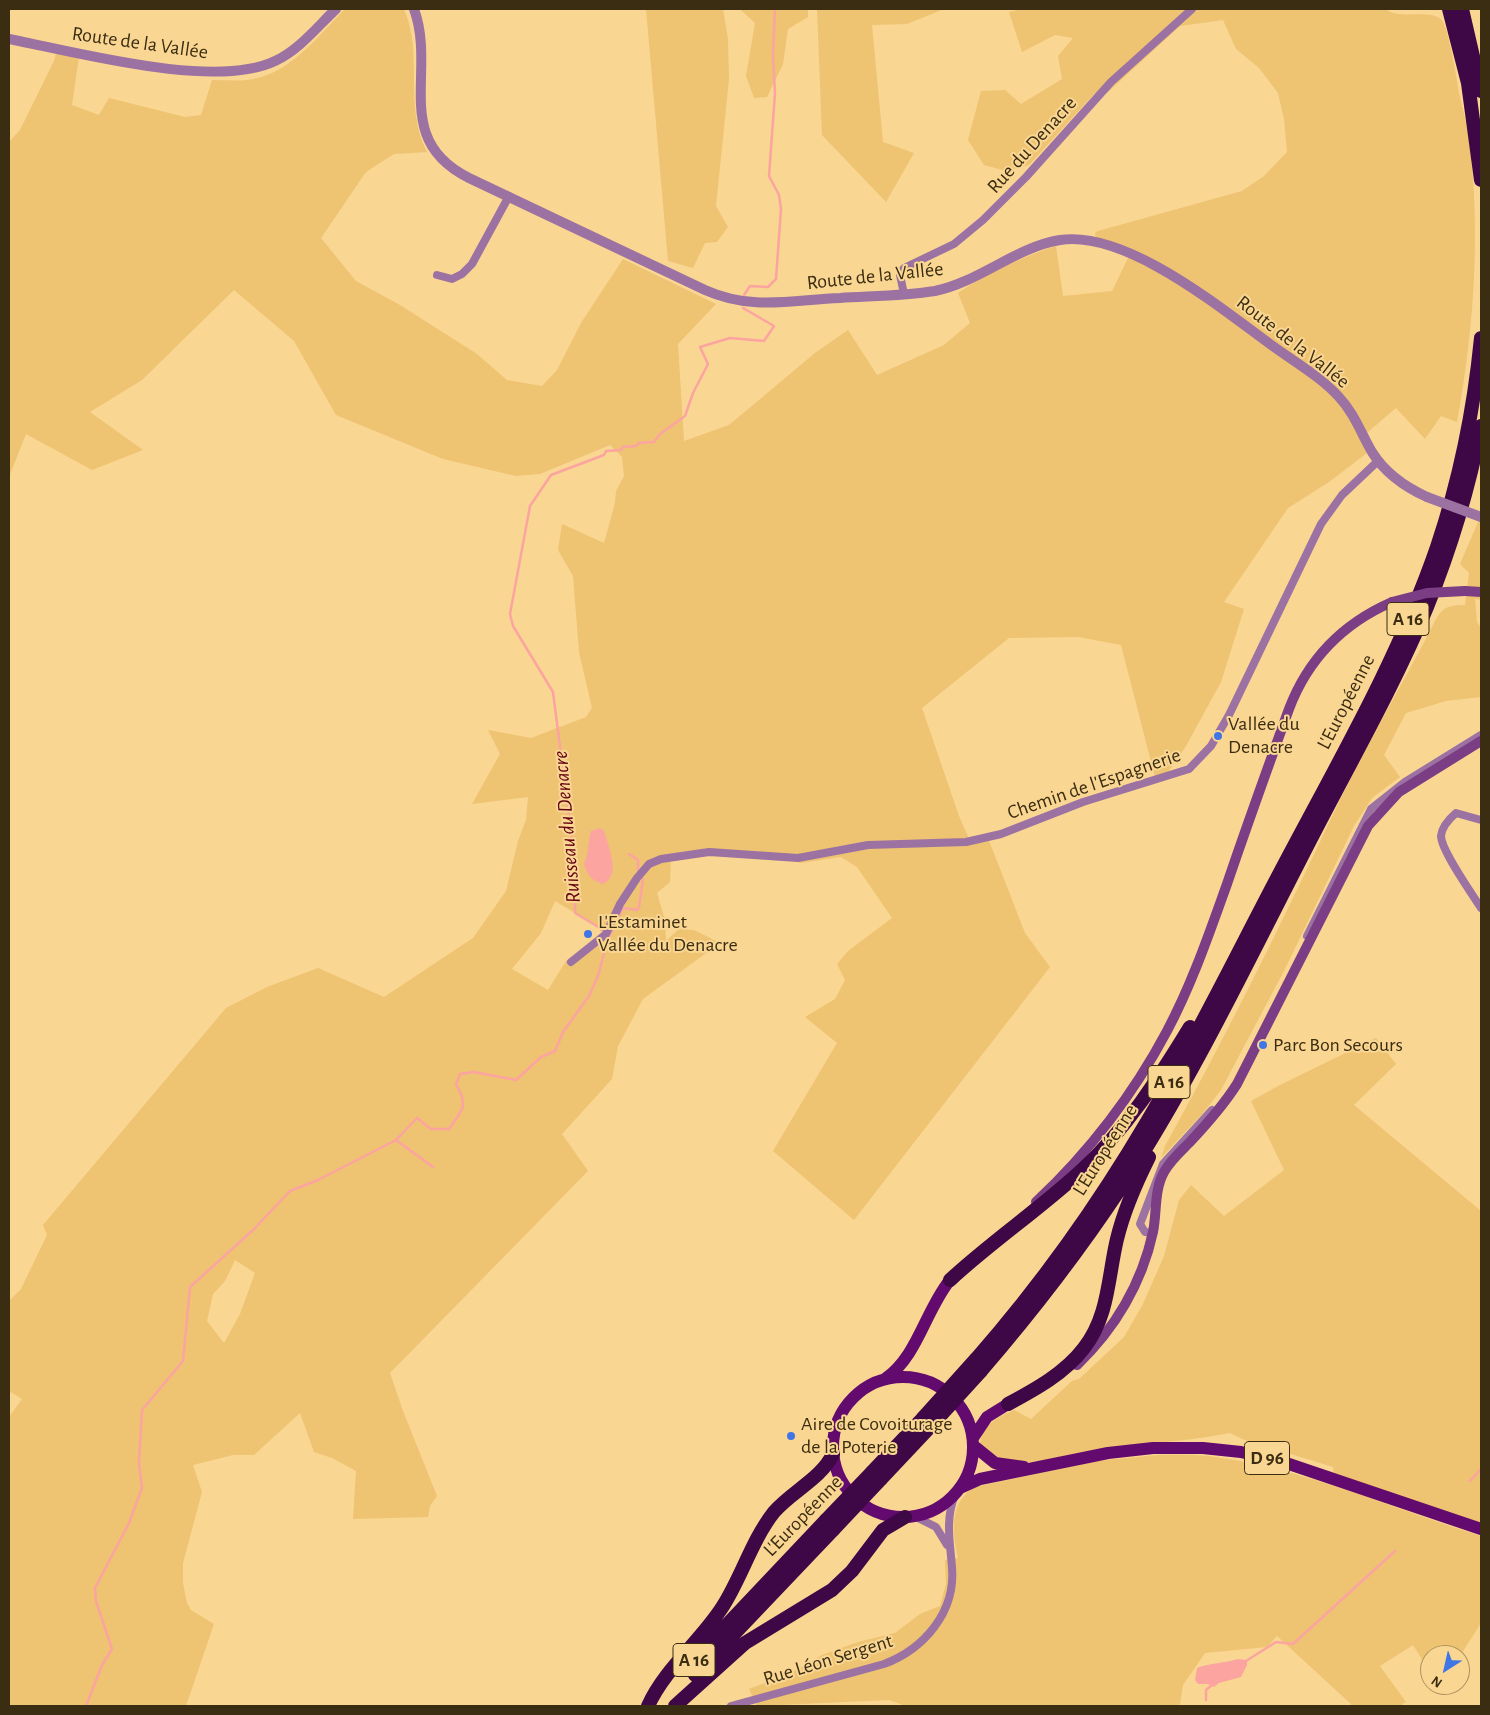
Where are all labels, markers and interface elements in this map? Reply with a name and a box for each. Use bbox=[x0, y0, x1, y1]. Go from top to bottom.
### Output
street label: Route de la Vallée bbox=[70, 22, 210, 64]
street label: Rue du Denacre bbox=[982, 92, 1082, 198]
street label: Route de la Vallée bbox=[806, 257, 944, 295]
street label: Route de la Vallée bbox=[1232, 290, 1354, 394]
road number: A 16 bbox=[1387, 602, 1429, 636]
street label: L'Européenne bbox=[1312, 650, 1380, 754]
place label: Vallée du Denacre bbox=[1228, 712, 1300, 759]
marker: Vallée du Denacre bbox=[1212, 730, 1224, 742]
street label: Chemin de l'Espagnerie bbox=[1004, 743, 1184, 825]
water label: Ruisseau du Denacre bbox=[548, 750, 586, 904]
place label: L'Estaminet Vallée du Denacre bbox=[598, 910, 738, 957]
marker: L'Estaminet Vallée du Denacre bbox=[582, 928, 594, 940]
place label: Parc Bon Secours bbox=[1273, 1033, 1403, 1057]
marker: Parc Bon Secours bbox=[1257, 1039, 1269, 1051]
road number: A 16 bbox=[1148, 1066, 1190, 1098]
street label: L'Européenne bbox=[1067, 1100, 1143, 1200]
place label: Aire de Covoiturage de la Poterie bbox=[801, 1412, 952, 1459]
marker: Aire de Covoiturage de la Poterie bbox=[785, 1430, 797, 1442]
road number: D 96 bbox=[1244, 1442, 1290, 1475]
street label: L'Européenne bbox=[758, 1470, 848, 1562]
street label: Rue Léon Sergent bbox=[760, 1629, 896, 1691]
road number: A 16 bbox=[673, 1644, 715, 1676]
north arrow bbox=[1420, 1645, 1470, 1695]
text: N bbox=[1429, 1673, 1445, 1690]

